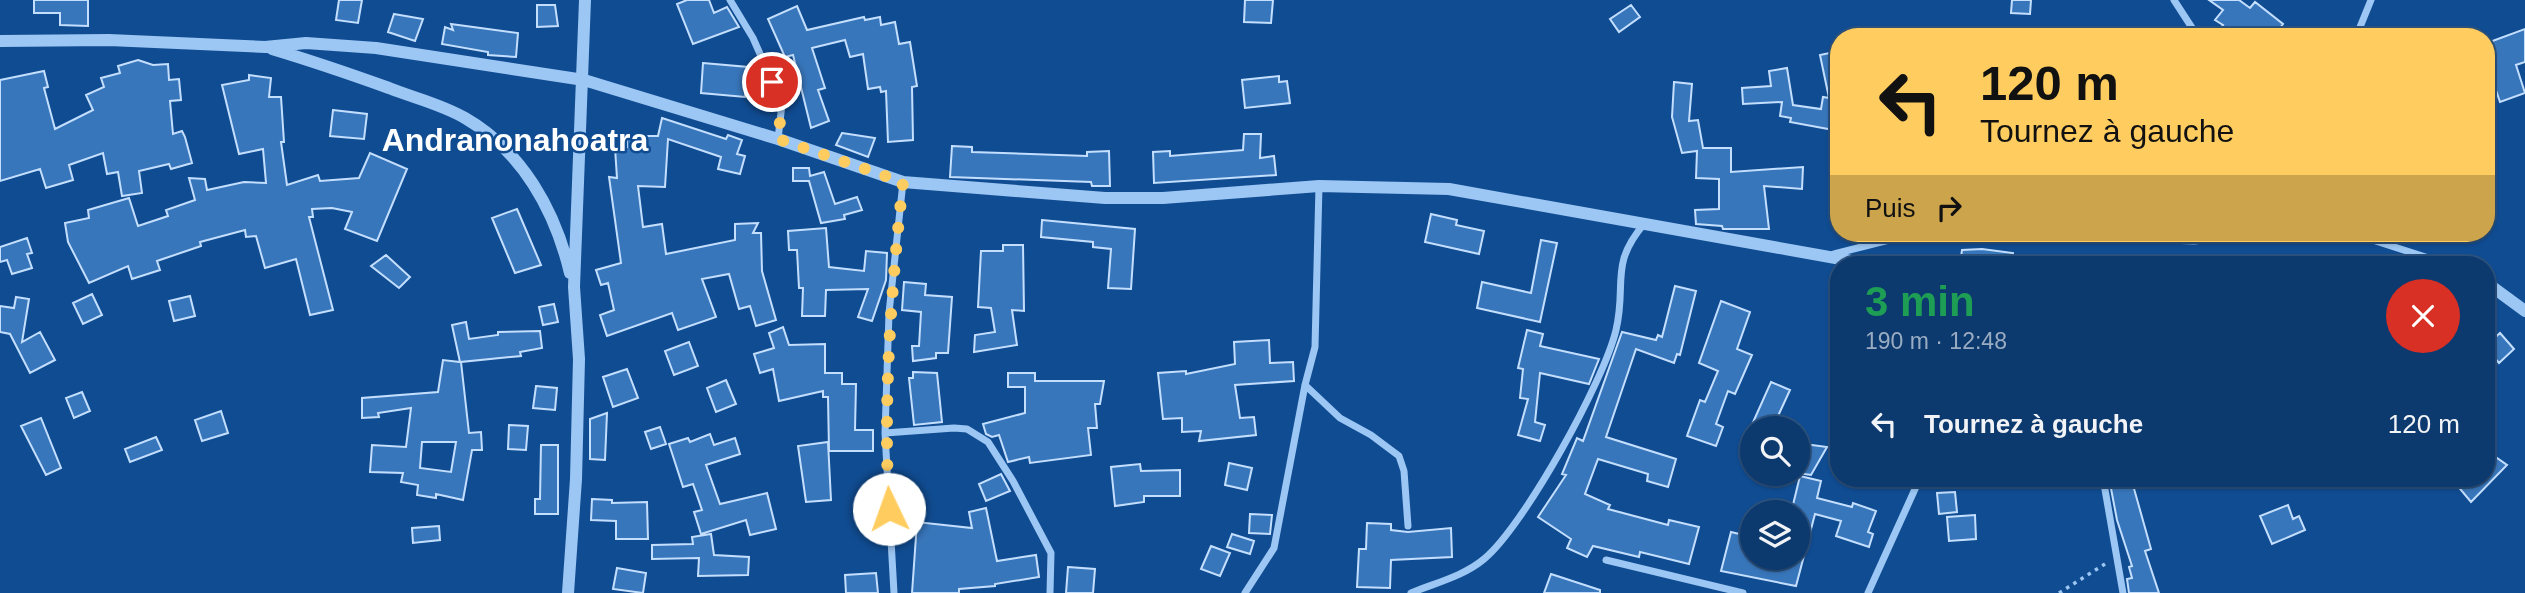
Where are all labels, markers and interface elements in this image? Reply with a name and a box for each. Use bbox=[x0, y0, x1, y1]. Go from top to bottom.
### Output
pin bbox=[742, 52, 802, 112]
icon: left bbox=[1865, 56, 1956, 147]
text: 120 m bbox=[1980, 56, 2119, 110]
icon: arrive bbox=[753, 63, 791, 101]
text: Tournez à gauche bbox=[1980, 113, 2234, 149]
district label: Andranonahoatra bbox=[382, 122, 649, 158]
icon: right bbox=[1930, 189, 1968, 227]
text: Puis bbox=[1865, 193, 1916, 223]
text: 3 min bbox=[1865, 278, 1975, 325]
button: close bbox=[2386, 279, 2460, 353]
text: 190 m · 12:48 bbox=[1865, 328, 2007, 354]
icon: left bbox=[1865, 405, 1903, 443]
text: Tournez à gauche bbox=[1924, 409, 2143, 439]
text: 120 m bbox=[2388, 409, 2460, 439]
map controls bbox=[1740, 416, 1810, 570]
button: search bbox=[1740, 416, 1810, 486]
position arrow bbox=[852, 472, 926, 546]
button: layers bbox=[1740, 500, 1810, 570]

